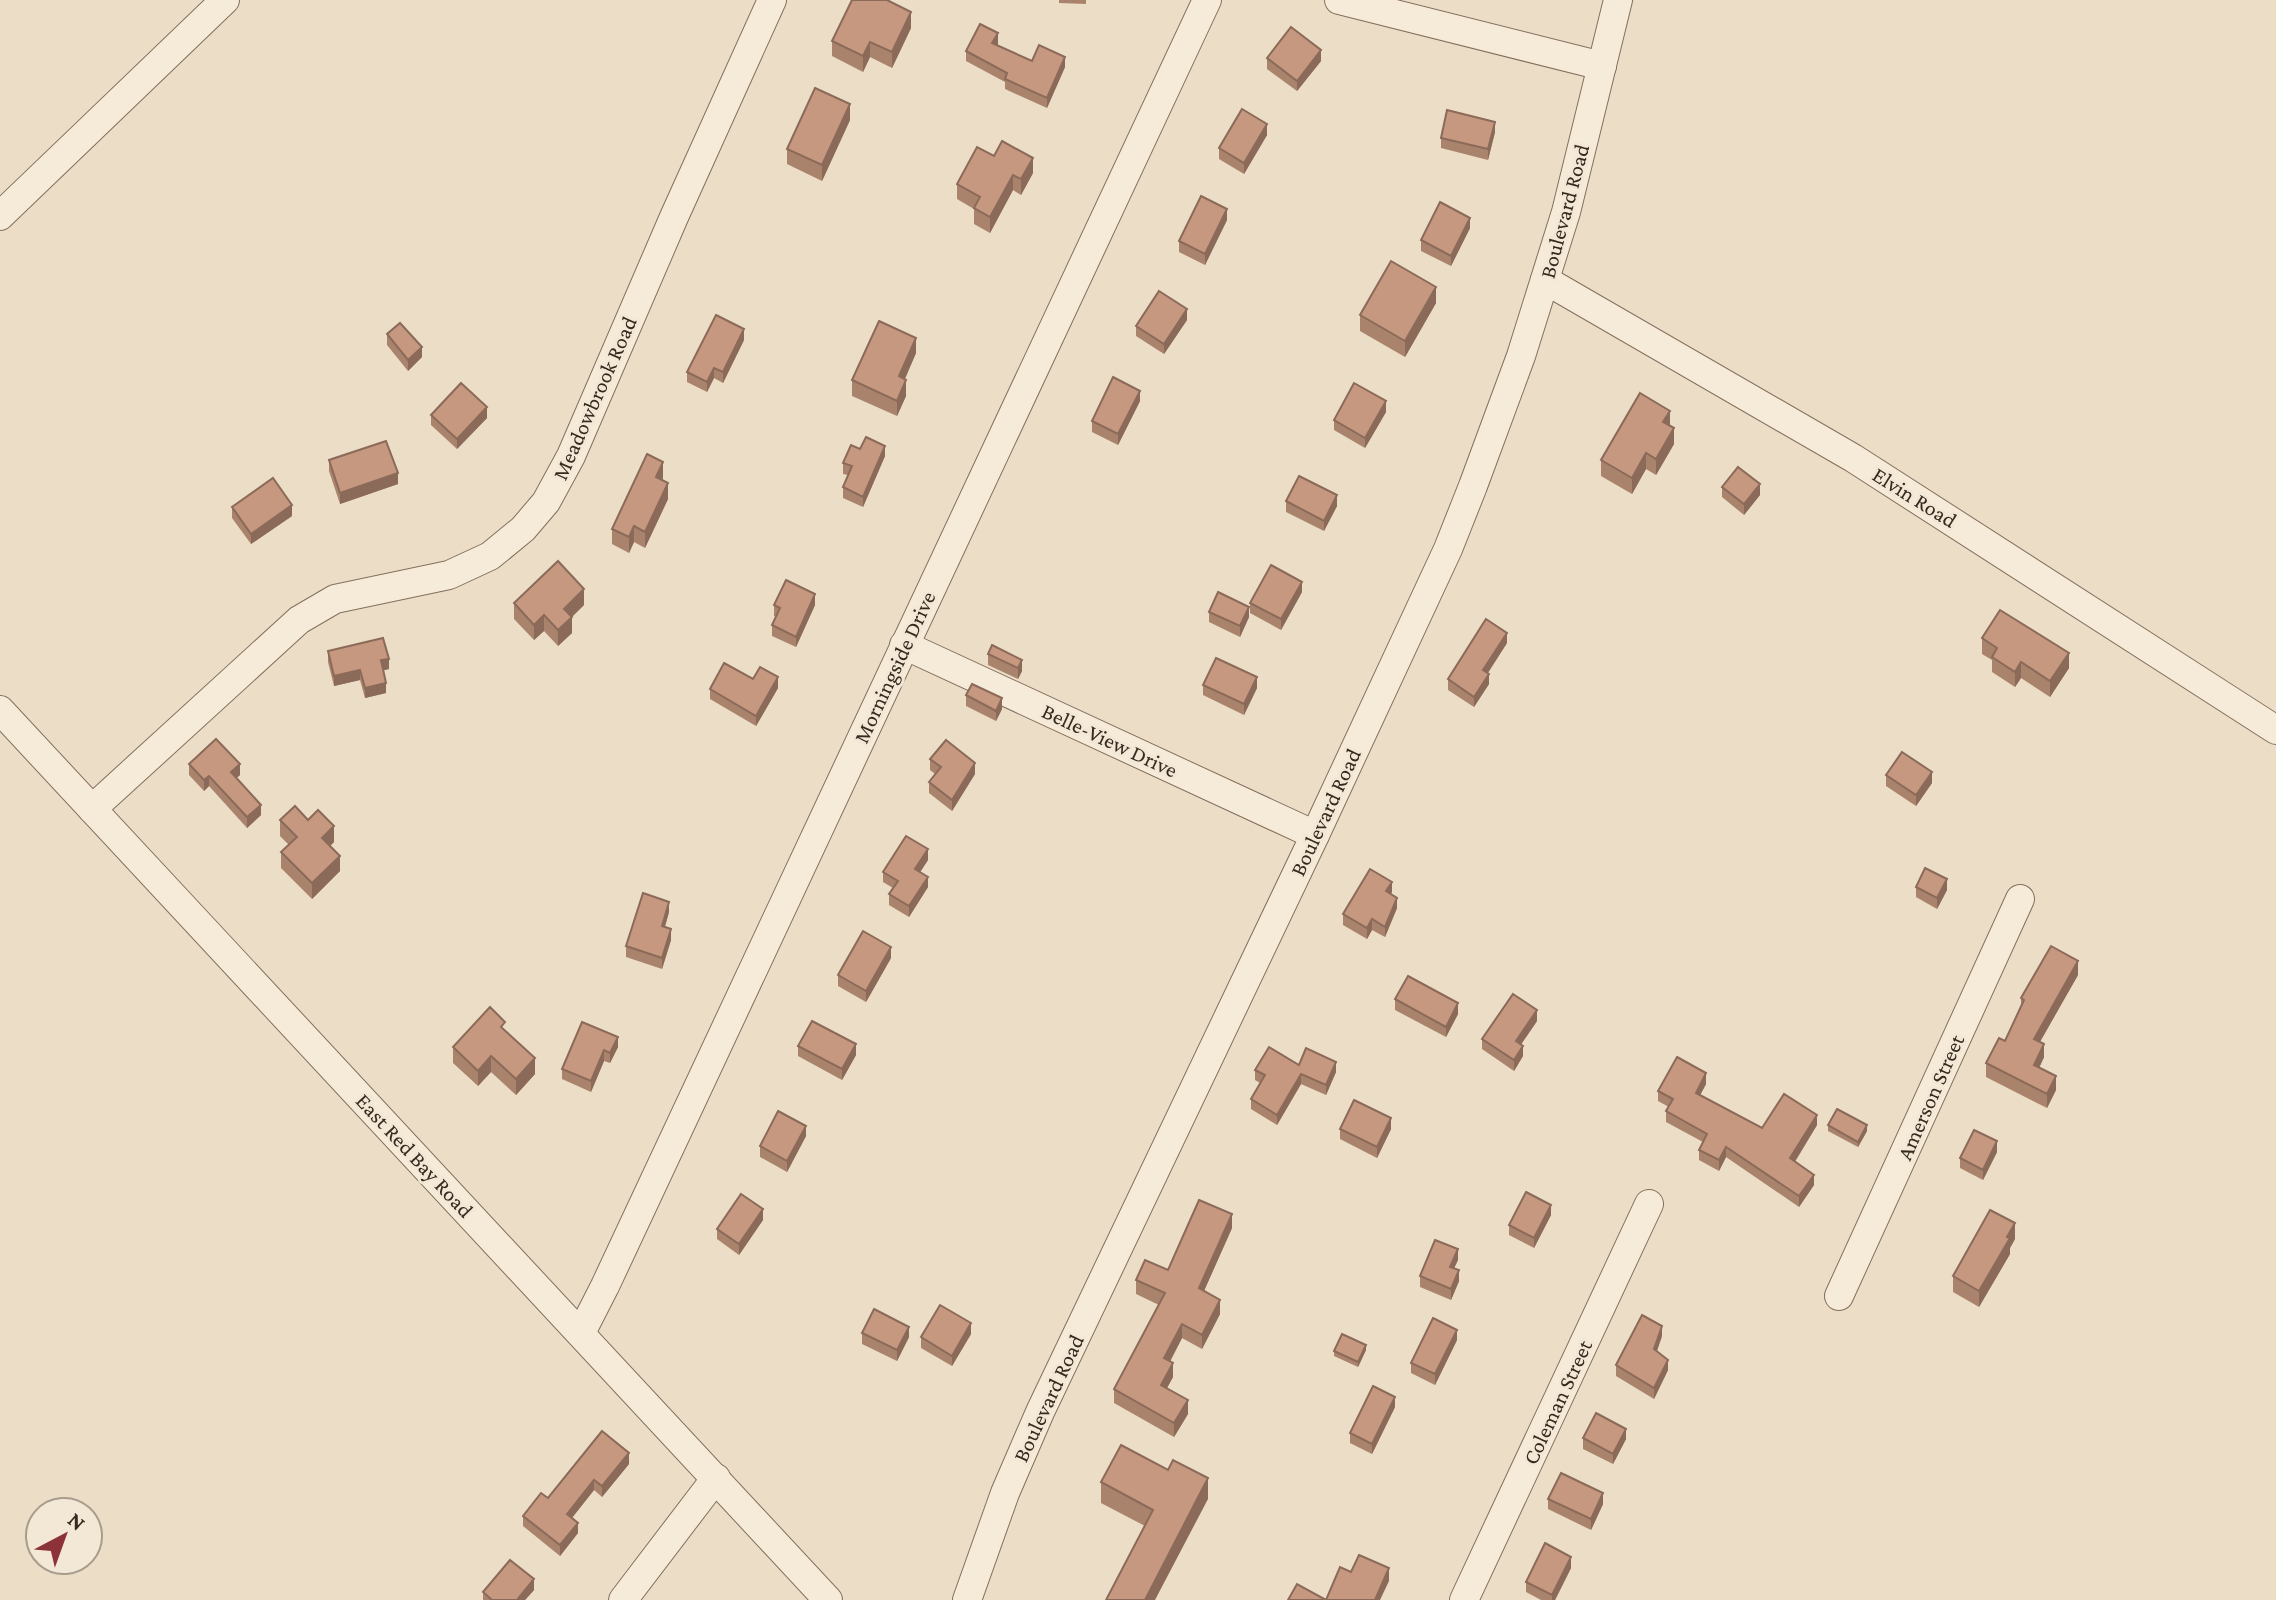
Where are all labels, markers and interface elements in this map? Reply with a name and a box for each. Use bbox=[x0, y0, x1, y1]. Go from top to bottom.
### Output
street label: Boulevard Road bbox=[1535, 141, 1595, 281]
street label: Meadowbrook Road bbox=[547, 312, 642, 484]
street label: Elvin Road bbox=[1868, 462, 1962, 533]
street label: Morningside Drive bbox=[848, 587, 941, 747]
street label: Belle-View Drive bbox=[1038, 698, 1181, 783]
street label: Boulevard Road bbox=[1285, 744, 1366, 880]
street label: Amerson Street bbox=[1892, 1030, 1970, 1164]
street label: East Red Bay Road bbox=[351, 1088, 479, 1223]
street label: Boulevard Road bbox=[1008, 1330, 1089, 1466]
street label: Coleman Street bbox=[1518, 1335, 1598, 1468]
north arrow bbox=[24, 1496, 104, 1576]
text: N bbox=[63, 1507, 91, 1536]

